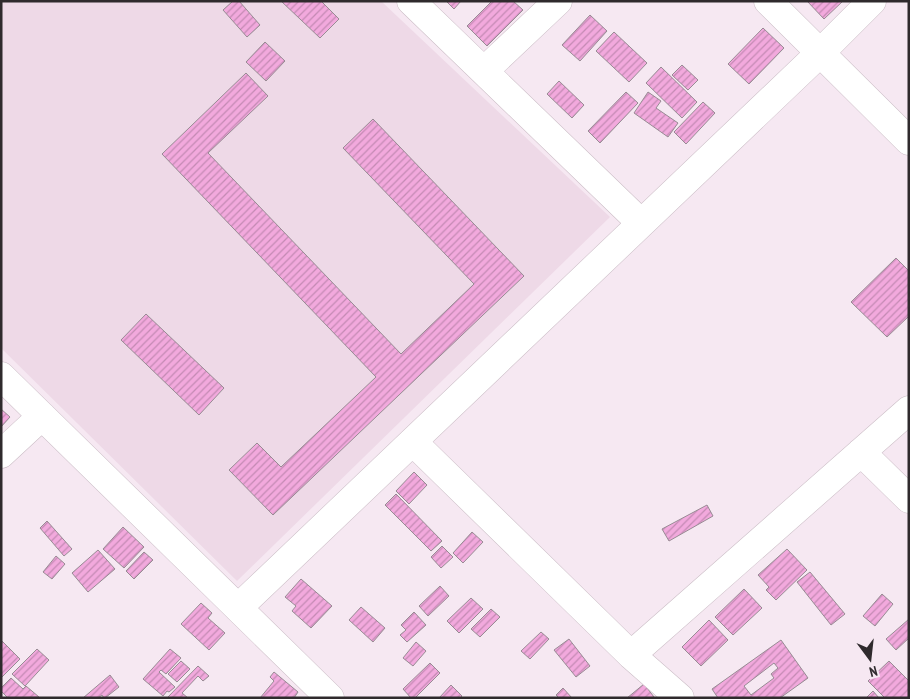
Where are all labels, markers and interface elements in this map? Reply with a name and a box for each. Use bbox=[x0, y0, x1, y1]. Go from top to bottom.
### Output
north arrow bbox=[845, 634, 895, 684]
text: N bbox=[867, 662, 879, 681]

